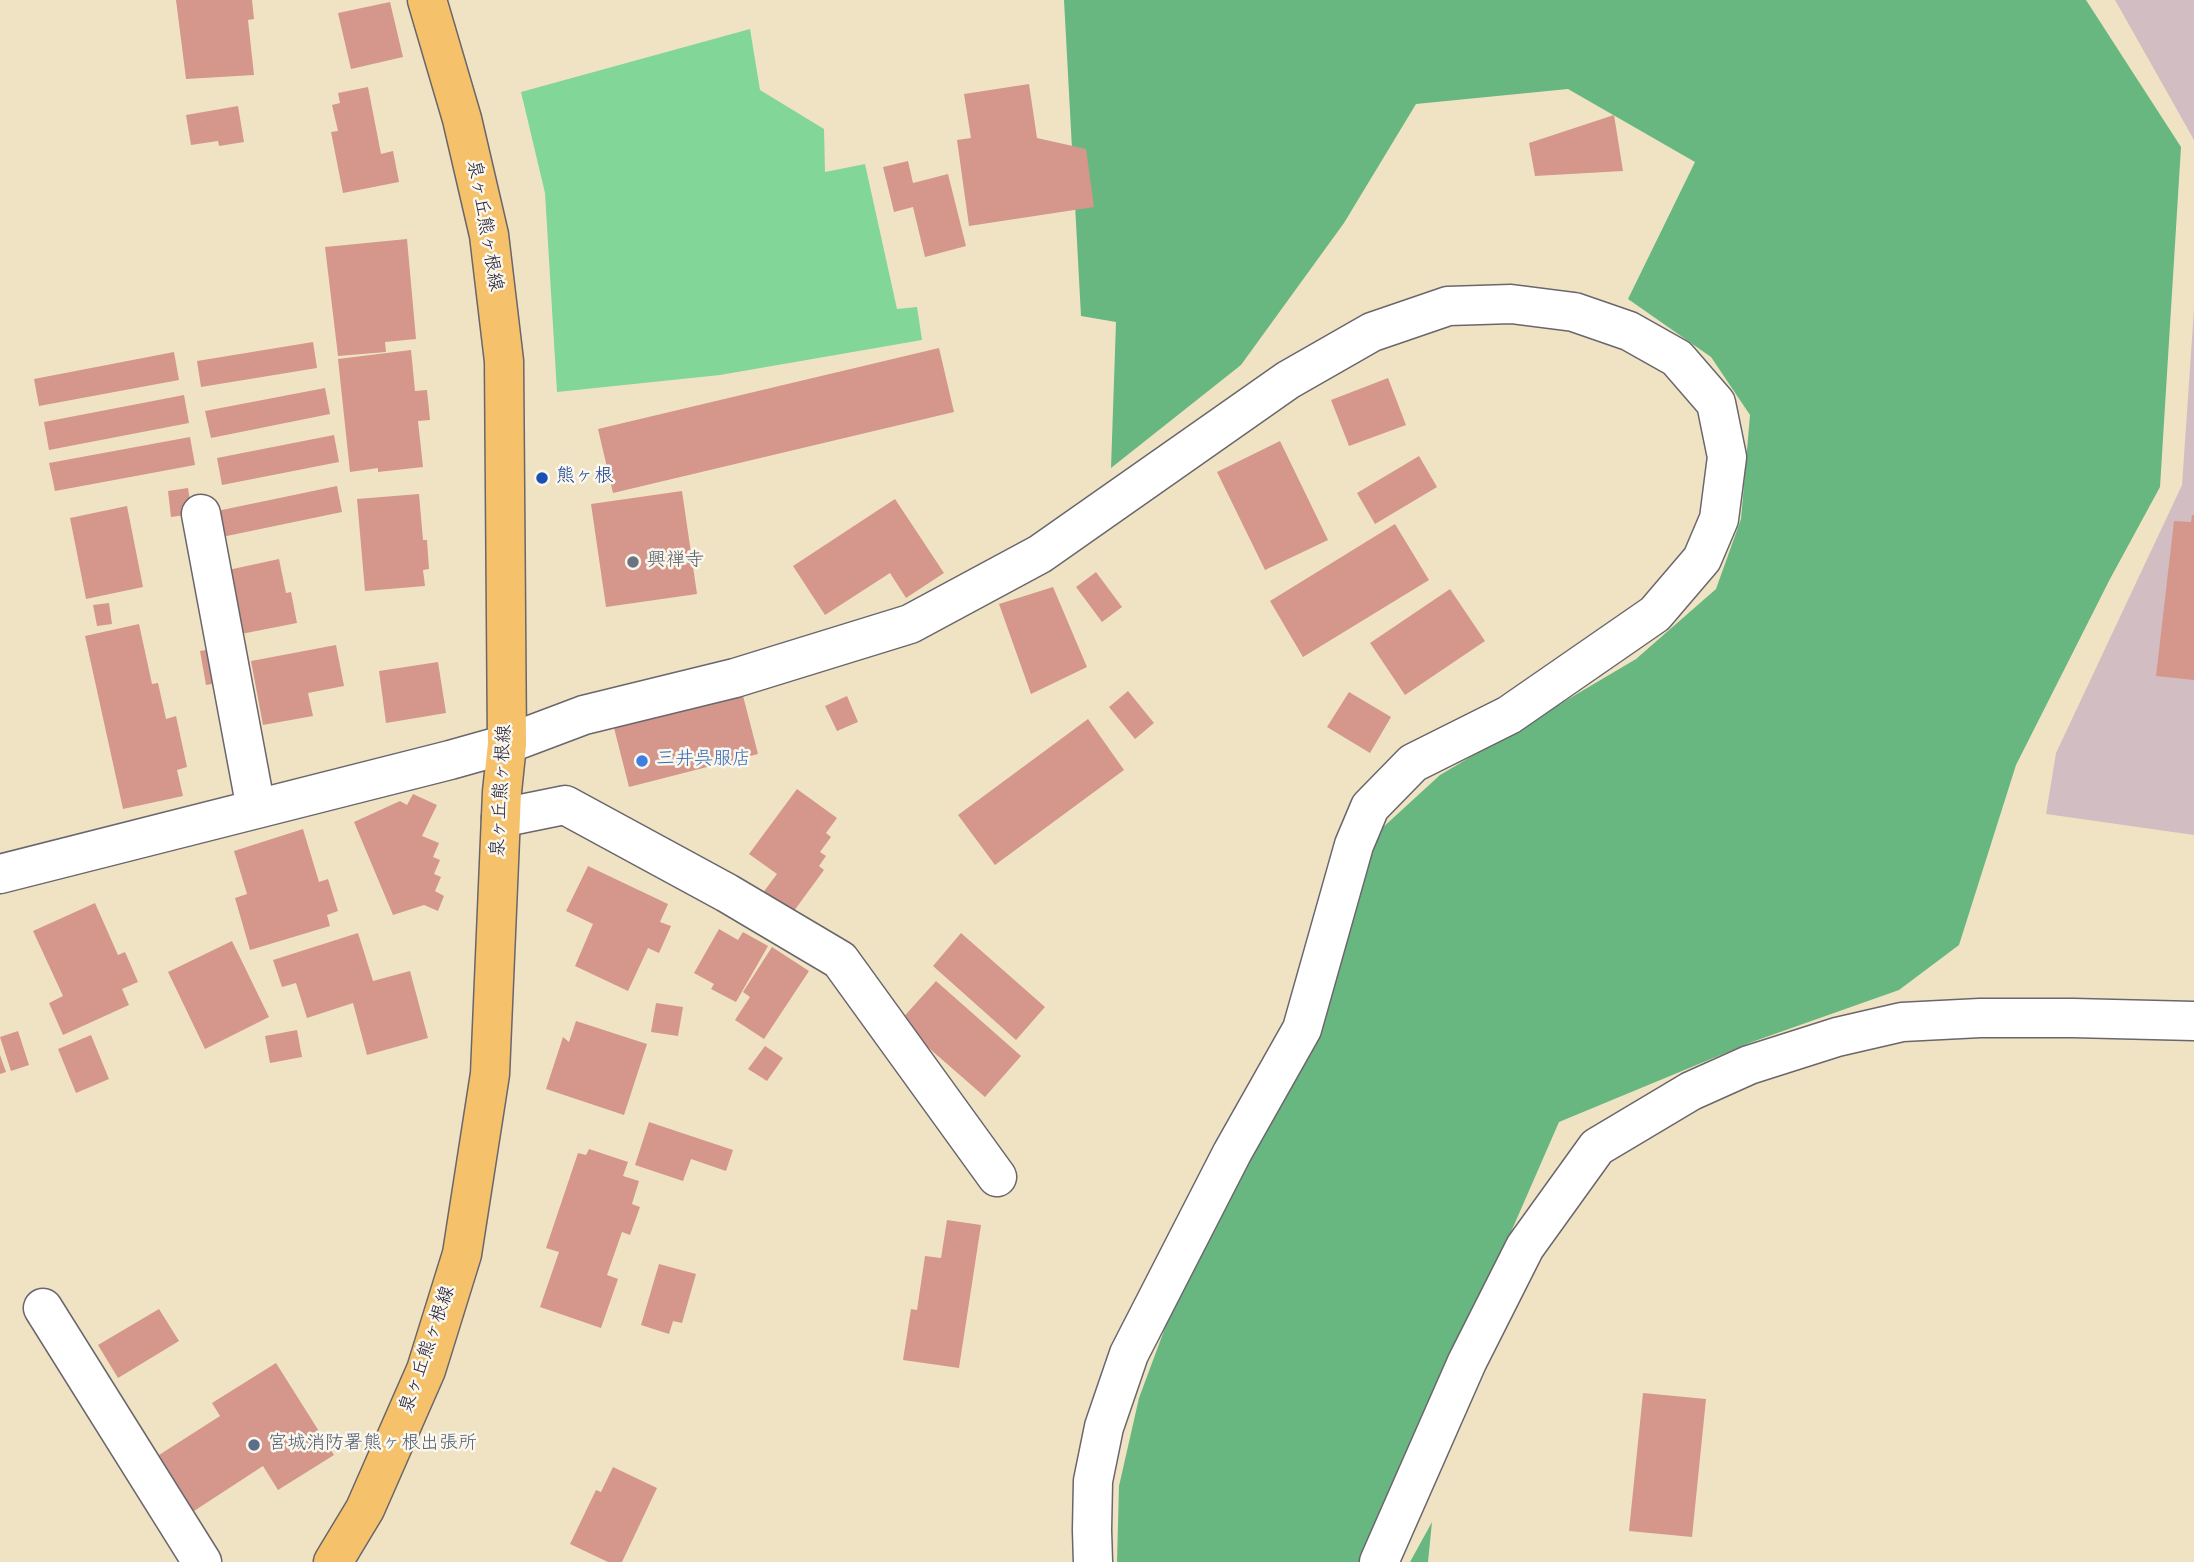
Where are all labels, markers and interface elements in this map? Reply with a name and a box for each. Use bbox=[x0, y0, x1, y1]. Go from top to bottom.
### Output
street label: 泉ヶ丘熊ヶ根線 bbox=[460, 159, 506, 293]
place label: 熊ヶ根 bbox=[556, 467, 613, 489]
marker: 熊ヶ根 bbox=[534, 470, 550, 486]
place label: 興禅寺 bbox=[647, 551, 704, 573]
marker: 興禅寺 bbox=[625, 554, 641, 570]
street label: 泉ヶ丘熊ヶ根線 bbox=[488, 724, 518, 858]
place label: 三井呉服店 bbox=[656, 750, 751, 772]
marker: 三井呉服店 bbox=[634, 753, 650, 769]
street label: 泉ヶ丘熊ヶ根線 bbox=[397, 1283, 461, 1417]
place label: 宮城消防署熊ヶ根出張所 bbox=[268, 1434, 477, 1456]
marker: 宮城消防署熊ヶ根出張所 bbox=[246, 1437, 262, 1453]

